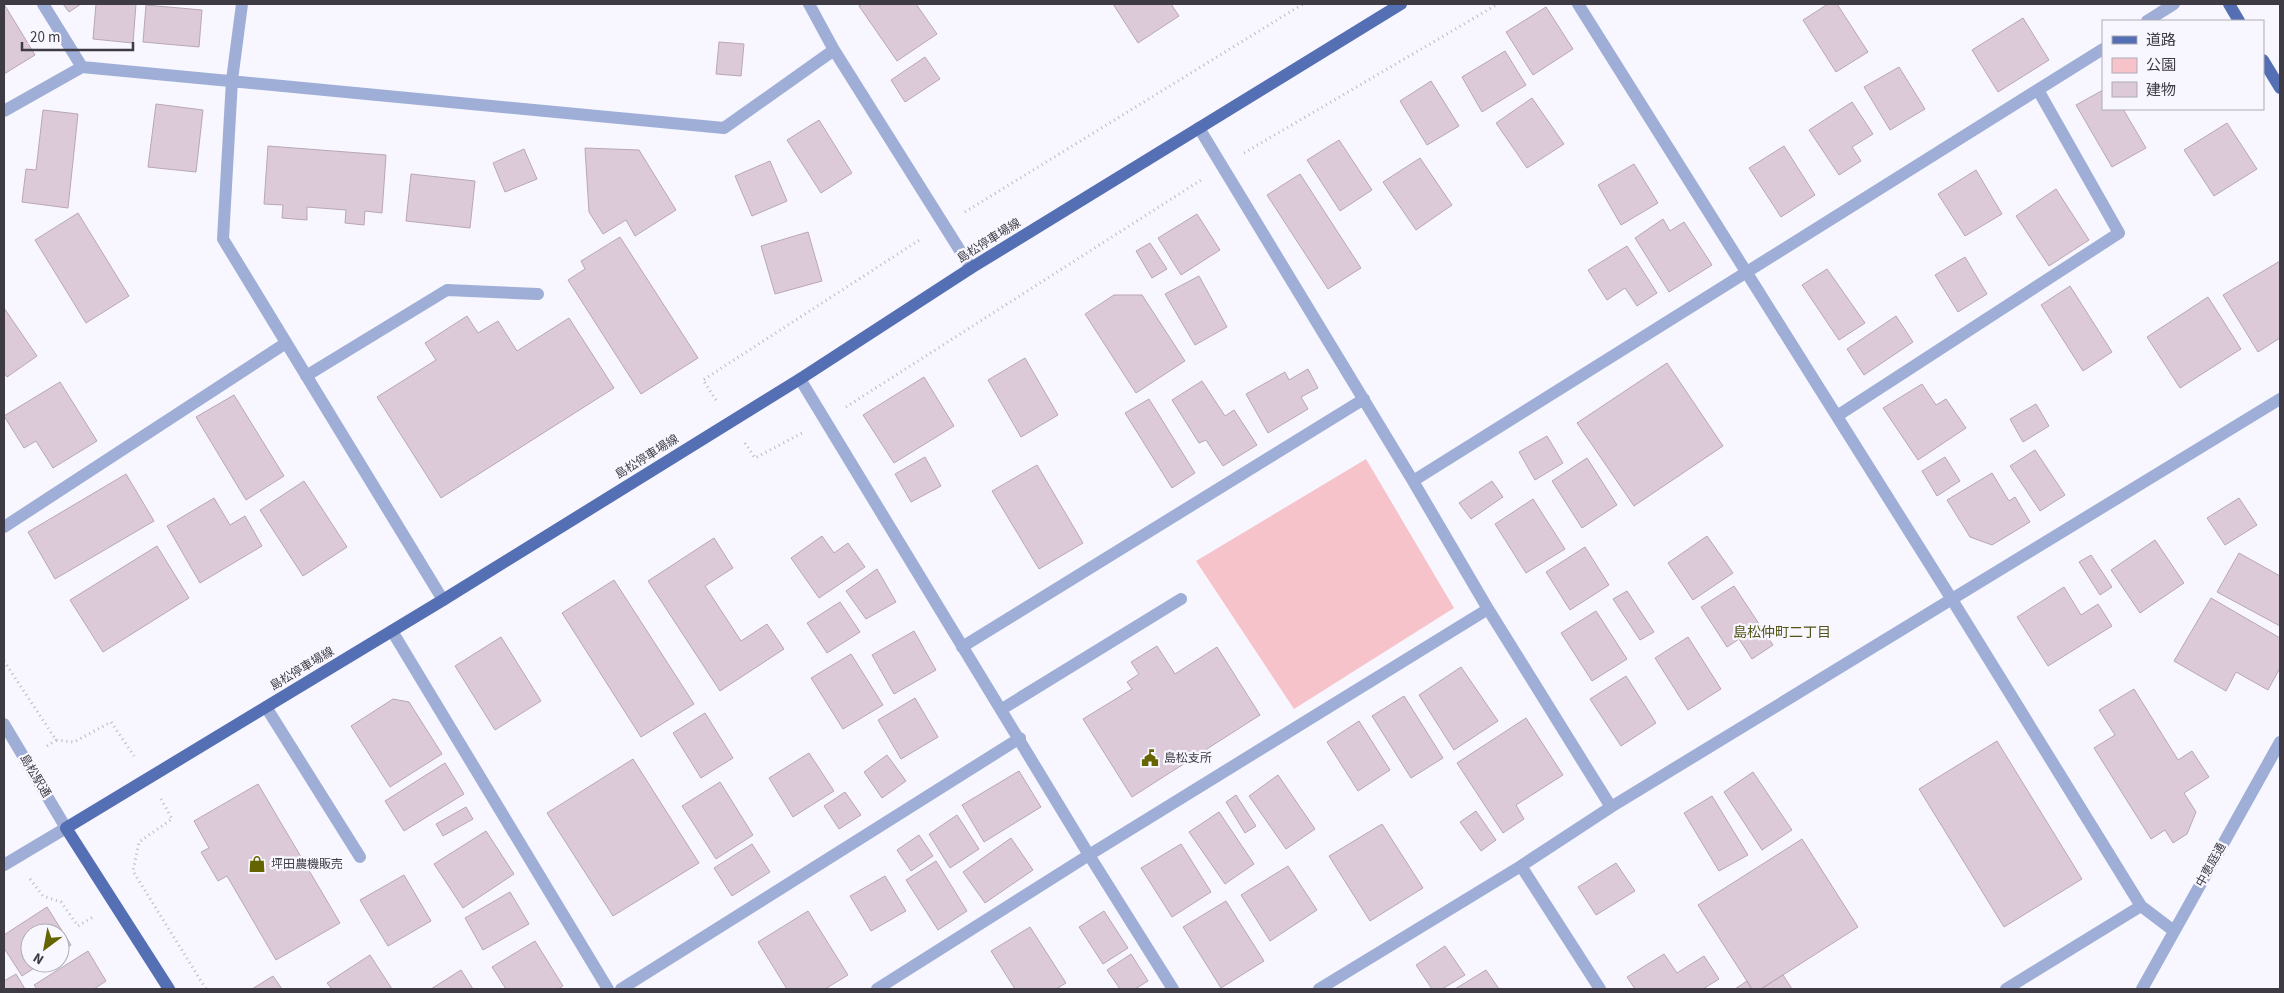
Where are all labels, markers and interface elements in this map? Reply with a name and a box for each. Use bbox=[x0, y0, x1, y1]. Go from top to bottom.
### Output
scale bar bbox=[22, 20, 134, 52]
legend bbox=[2102, 20, 2264, 110]
text: 20 m bbox=[30, 27, 60, 48]
text: 道路 bbox=[2146, 30, 2176, 51]
text: 公園 bbox=[2146, 55, 2176, 76]
text: 建物 bbox=[2146, 80, 2176, 101]
street label: 島松停車場線 bbox=[954, 215, 1024, 267]
street label: 島松停車場線 bbox=[612, 431, 682, 483]
district label: 島松仲町二丁目 bbox=[1733, 623, 1831, 643]
street label: 島松停車場線 bbox=[267, 643, 337, 695]
public building icon: 島松支所 bbox=[1140, 748, 1160, 768]
place label: 島松支所 bbox=[1164, 750, 1212, 767]
street label: 島松駅通 bbox=[15, 751, 55, 801]
street label: 中恵庭通 bbox=[2192, 840, 2230, 890]
shop icon: 坪田農機販売 bbox=[247, 854, 267, 874]
place label: 坪田農機販売 bbox=[271, 856, 343, 873]
north arrow bbox=[20, 923, 70, 973]
text: N bbox=[29, 947, 48, 969]

